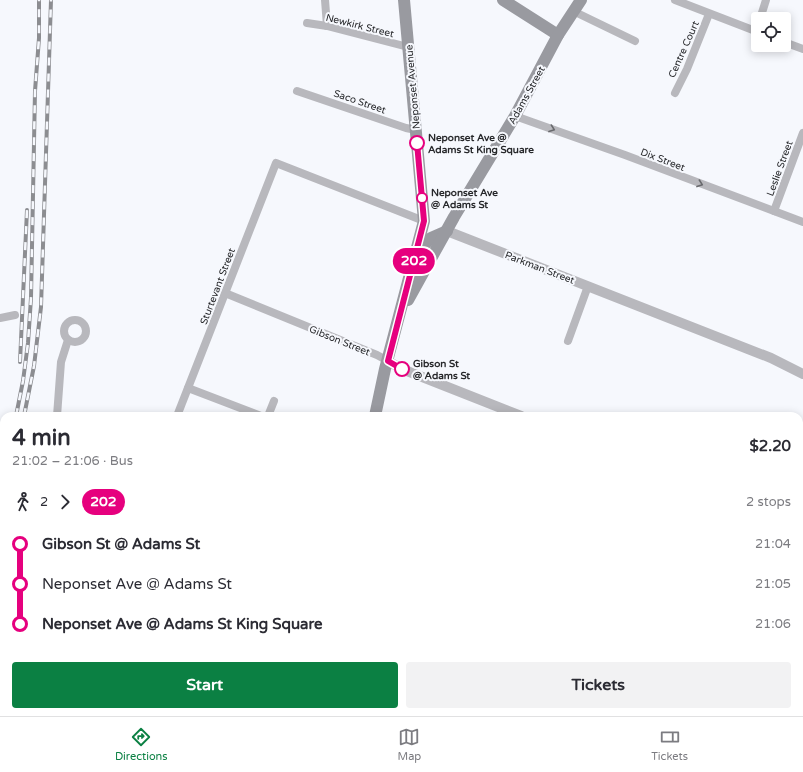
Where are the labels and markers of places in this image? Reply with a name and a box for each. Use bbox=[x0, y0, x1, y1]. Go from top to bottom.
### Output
place label: Neponset Ave @ Adams St King Square bbox=[428, 132, 534, 156]
marker: Neponset Ave @ Adams St King Square bbox=[409, 135, 425, 151]
place label: Neponset Ave @ Adams St bbox=[431, 187, 498, 211]
marker: Neponset Ave @ Adams St bbox=[416, 192, 428, 204]
place label: Gibson St @ Adams St bbox=[413, 358, 470, 382]
marker: Gibson St @ Adams St bbox=[394, 361, 410, 377]

